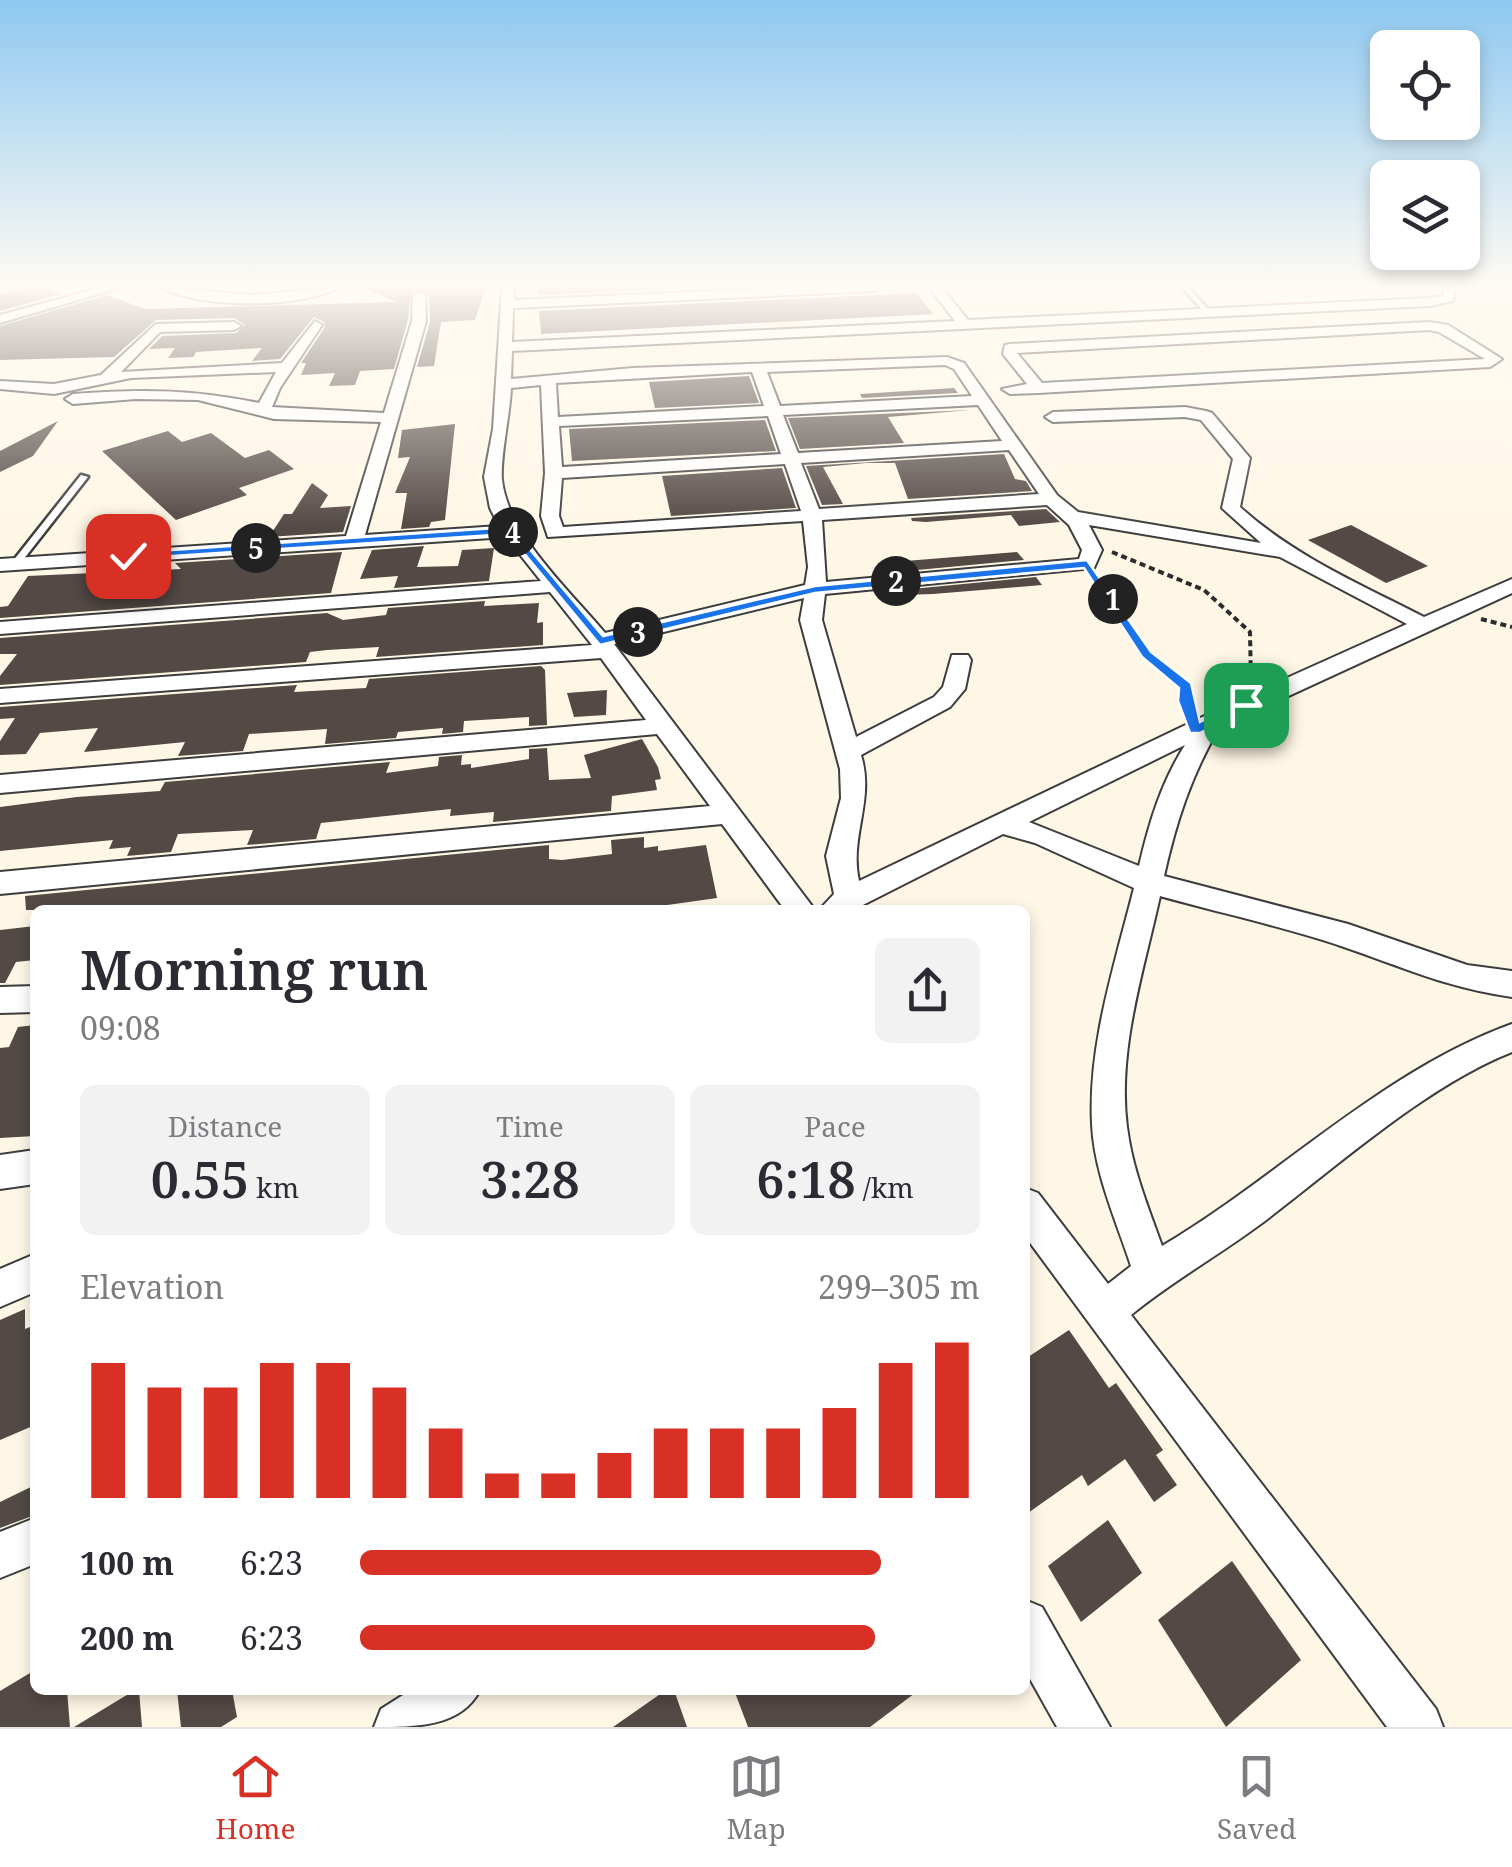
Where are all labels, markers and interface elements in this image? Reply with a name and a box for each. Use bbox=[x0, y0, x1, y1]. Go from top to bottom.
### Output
map controls bbox=[1370, 30, 1480, 270]
button: locate bbox=[1370, 30, 1480, 140]
button: layers bbox=[1370, 160, 1480, 270]
pin: 4 bbox=[488, 507, 538, 557]
text: 4 bbox=[505, 513, 521, 551]
pin bbox=[86, 514, 171, 599]
pin: 5 bbox=[231, 523, 281, 573]
icon: check bbox=[101, 529, 156, 584]
text: 5 bbox=[248, 529, 264, 567]
pin: 2 bbox=[871, 556, 921, 606]
text: 2 bbox=[888, 562, 904, 600]
pin: 1 bbox=[1088, 574, 1138, 624]
text: 1 bbox=[1105, 580, 1121, 618]
pin: 3 bbox=[613, 607, 663, 657]
text: 3 bbox=[630, 613, 646, 651]
pin bbox=[1204, 663, 1289, 748]
icon: arrive bbox=[1219, 678, 1274, 733]
text: Morning run bbox=[80, 931, 429, 1006]
button: share bbox=[875, 938, 980, 1043]
text: 09:08 bbox=[80, 1006, 161, 1049]
text: Distance bbox=[168, 1107, 282, 1145]
text: Time bbox=[496, 1107, 564, 1145]
text: Pace bbox=[804, 1107, 866, 1145]
text: 0.55 bbox=[151, 1145, 249, 1213]
text: 3:28 bbox=[480, 1145, 580, 1213]
text: 6:18 bbox=[756, 1145, 856, 1213]
text: km bbox=[249, 1168, 299, 1206]
text: /km bbox=[856, 1168, 914, 1206]
text: Elevation bbox=[80, 1265, 224, 1308]
text: 299–305 m bbox=[818, 1265, 980, 1308]
text: 100 m bbox=[80, 1541, 174, 1584]
text: 6:23 bbox=[240, 1541, 303, 1584]
text: 200 m bbox=[80, 1616, 174, 1659]
text: 6:23 bbox=[240, 1616, 303, 1659]
tab: Home bbox=[216, 1749, 295, 1847]
tab: Map bbox=[727, 1749, 786, 1847]
tab: Saved bbox=[1217, 1749, 1296, 1847]

